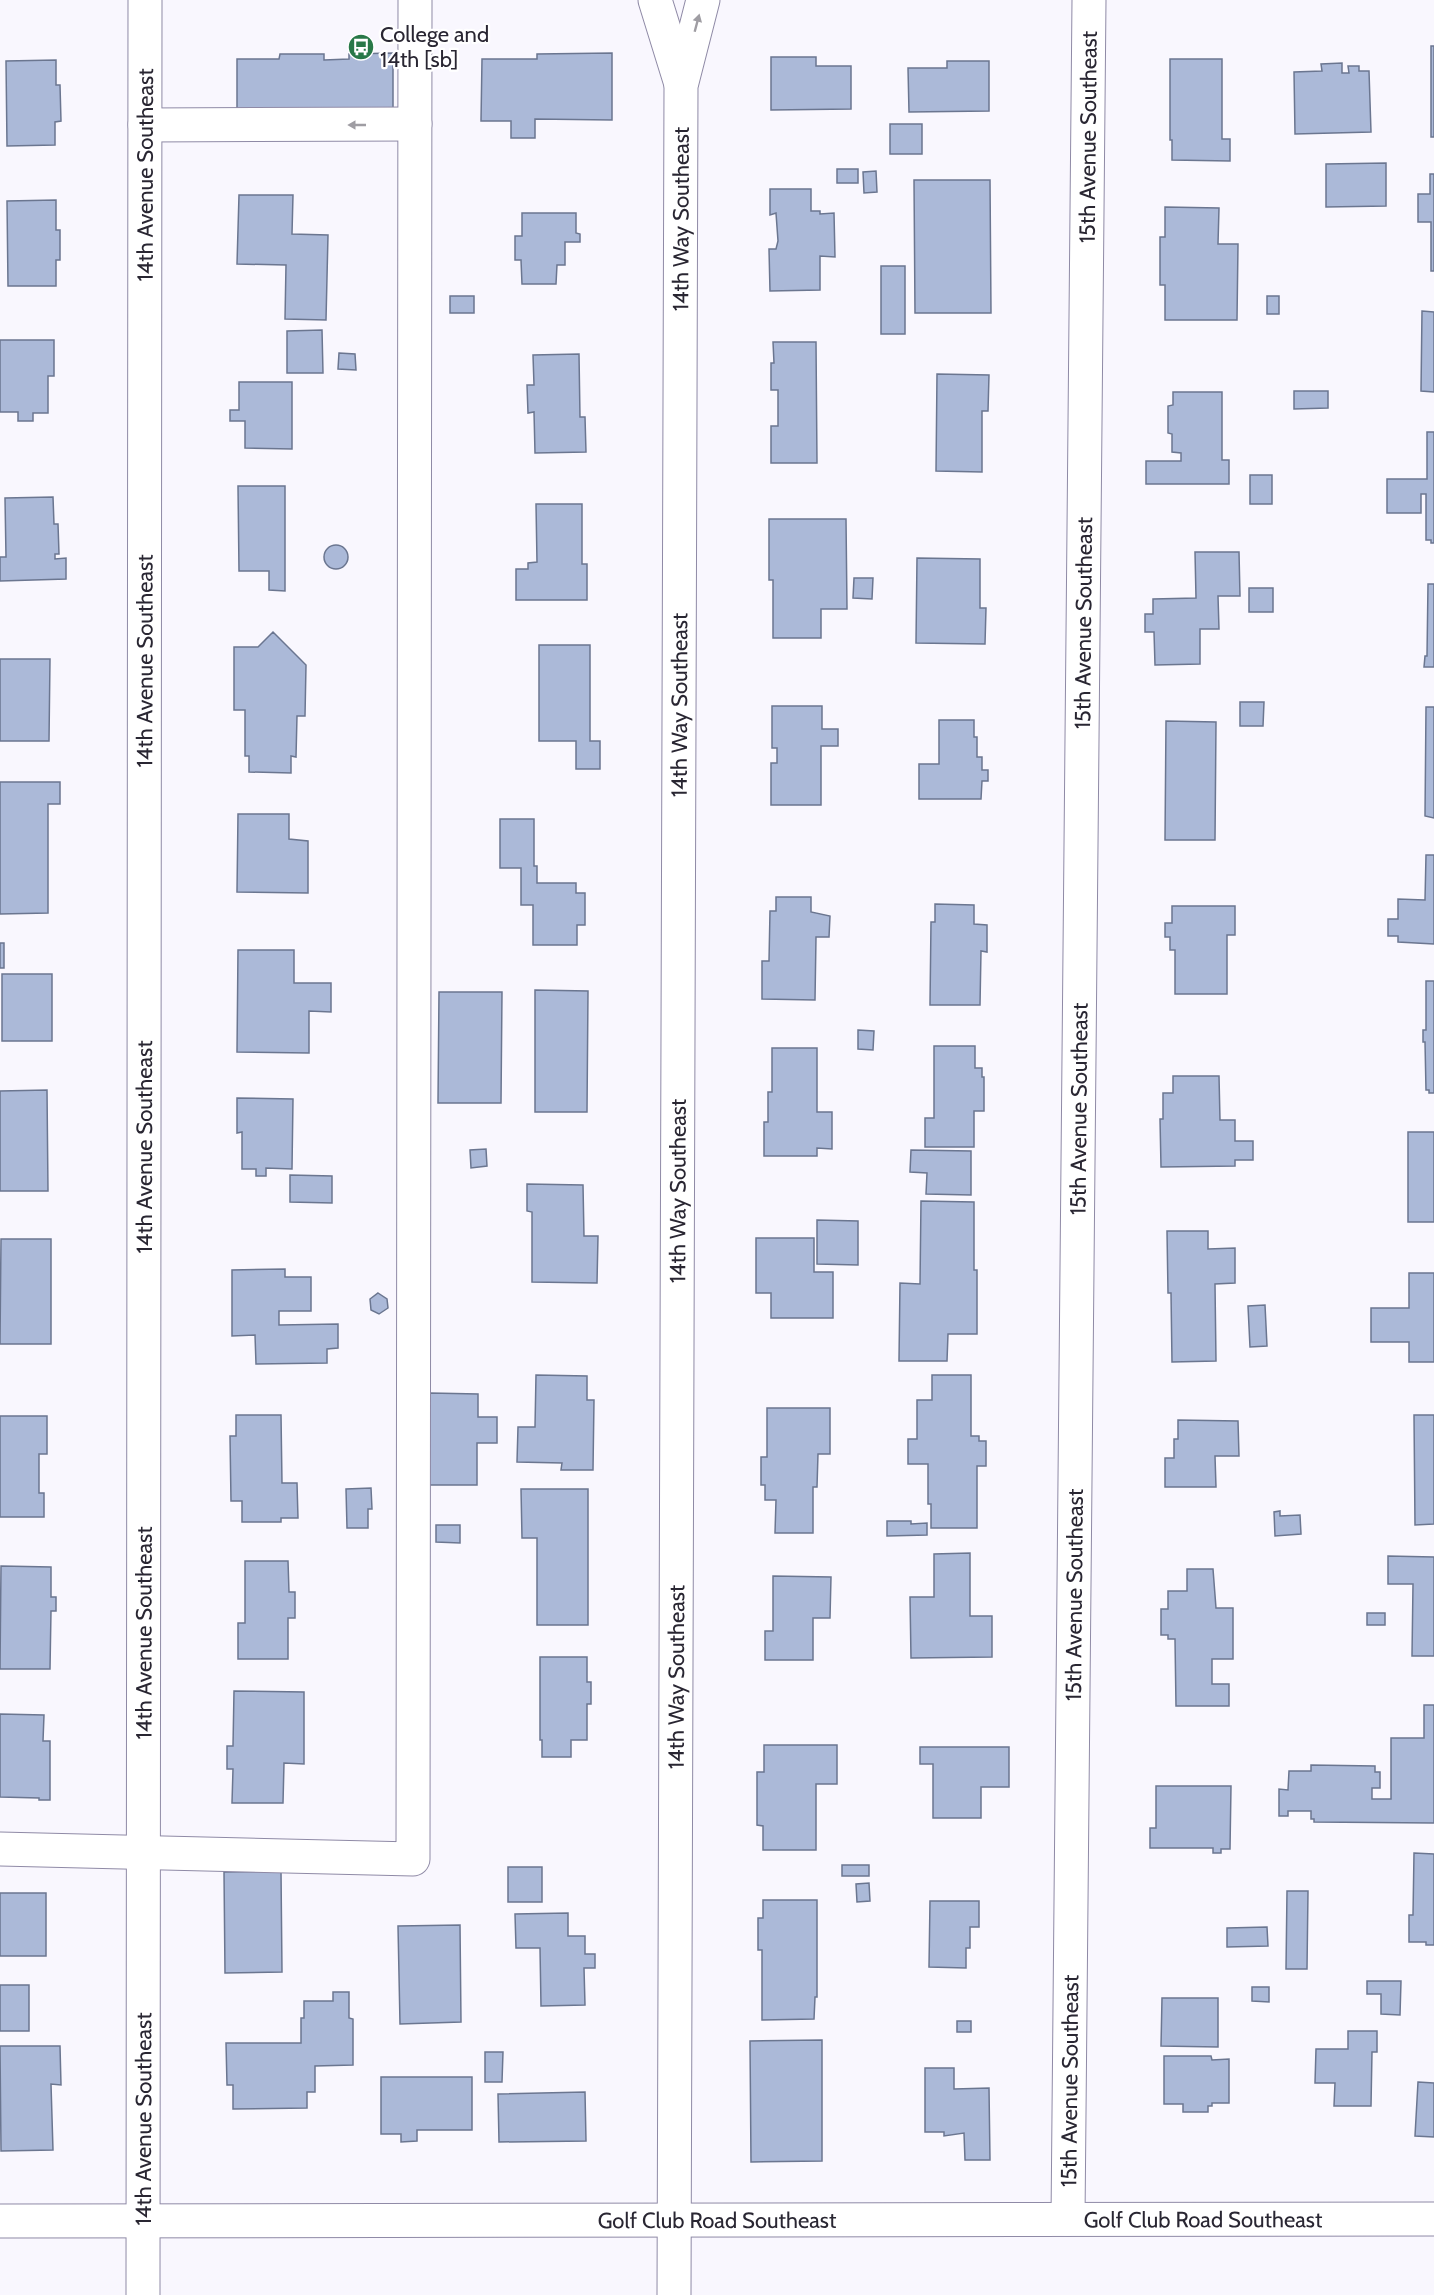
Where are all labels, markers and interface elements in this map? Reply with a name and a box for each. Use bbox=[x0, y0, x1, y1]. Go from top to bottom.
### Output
one-way arrow bbox=[693, 13, 703, 32]
place label: College and 14th [sb] bbox=[380, 21, 489, 73]
street label: 15th Avenue Southeast bbox=[1074, 30, 1103, 243]
bus stop icon: College and 14th [sb] bbox=[346, 32, 376, 62]
street label: 14th Avenue Southeast bbox=[132, 68, 159, 282]
one-way arrow bbox=[347, 120, 366, 130]
street label: 14th Way Southeast bbox=[667, 126, 695, 311]
street label: 15th Avenue Southeast bbox=[1069, 516, 1098, 729]
street label: 14th Avenue Southeast bbox=[131, 554, 159, 768]
street label: 14th Way Southeast bbox=[666, 612, 693, 797]
street label: 15th Avenue Southeast bbox=[1064, 1002, 1094, 1215]
street label: 14th Avenue Southeast bbox=[131, 1040, 158, 1254]
street label: 14th Way Southeast bbox=[664, 1098, 692, 1283]
street label: 15th Avenue Southeast bbox=[1060, 1488, 1089, 1701]
street label: 14th Avenue Southeast bbox=[130, 1526, 158, 1740]
street label: 14th Way Southeast bbox=[663, 1584, 690, 1769]
street label: 15th Avenue Southeast bbox=[1055, 1974, 1084, 2187]
street label: 14th Avenue Southeast bbox=[130, 2012, 157, 2226]
street label: Golf Club Road Southeast bbox=[1084, 2206, 1323, 2233]
street label: Golf Club Road Southeast bbox=[598, 2207, 837, 2234]

